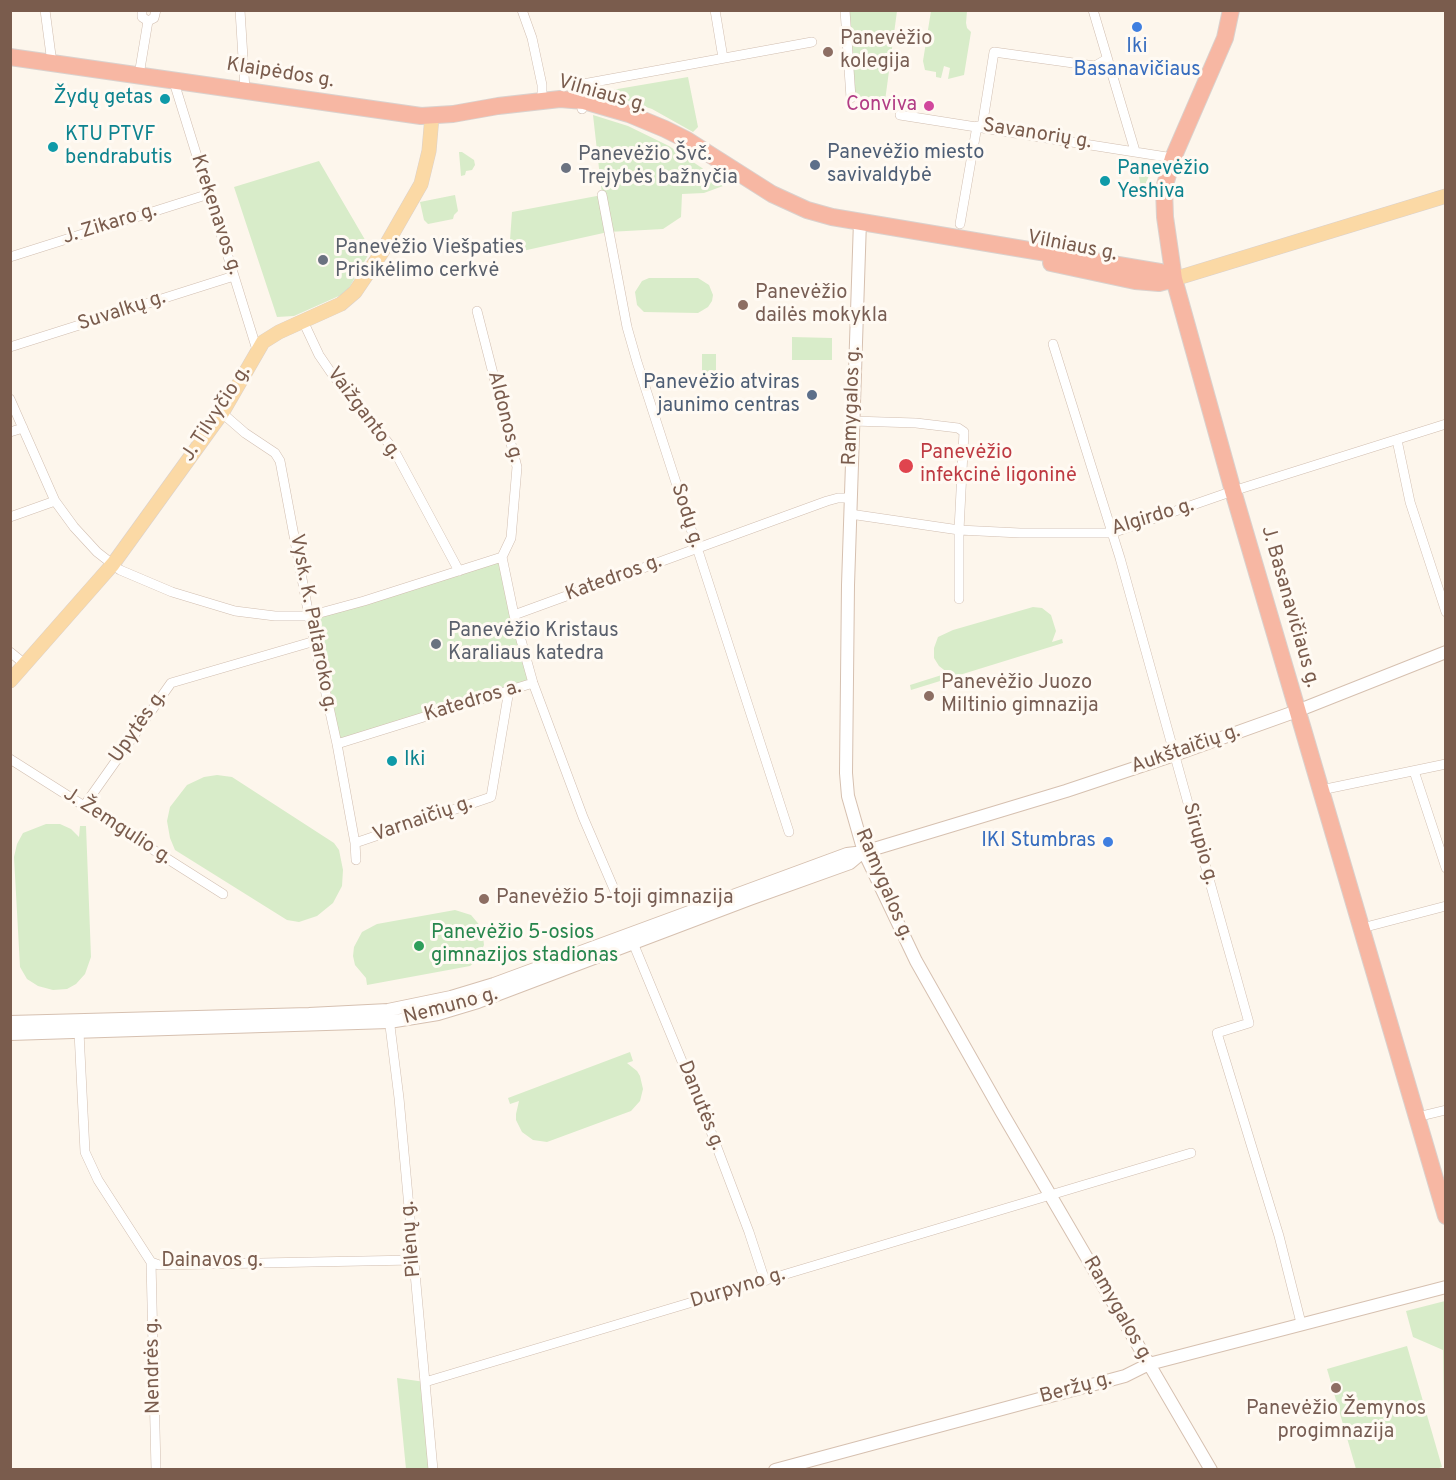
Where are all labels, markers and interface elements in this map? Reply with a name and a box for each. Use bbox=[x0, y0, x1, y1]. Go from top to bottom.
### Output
marker: Iki Basanavičiaus bbox=[1130, 20, 1144, 34]
place label: Panevėžio kolegija bbox=[840, 28, 932, 75]
place label: Iki Basanavičiaus bbox=[1073, 36, 1201, 83]
marker: Panevėžio kolegija bbox=[821, 45, 835, 59]
street label: Klaipėdos g. bbox=[224, 54, 336, 94]
street label: Vilniaus g. bbox=[555, 71, 649, 119]
place label: Žydų getas bbox=[54, 87, 153, 111]
marker: Žydų getas bbox=[158, 92, 172, 106]
place label: Conviva bbox=[846, 94, 917, 118]
marker: Conviva bbox=[922, 99, 936, 113]
street label: Savanorių g. bbox=[981, 115, 1093, 155]
place label: KTU PTVF bendrabutis bbox=[65, 124, 172, 171]
marker: KTU PTVF bendrabutis bbox=[46, 140, 60, 154]
place label: Panevėžio miesto savivaldybė bbox=[827, 142, 984, 189]
place label: Panevėžio Švč. Trejybės bažnyčia bbox=[578, 144, 738, 191]
street label: Krekenavos g. bbox=[184, 152, 246, 278]
marker: Panevėžio miesto savivaldybė bbox=[808, 158, 822, 172]
place label: Panevėžio Yeshiva bbox=[1117, 158, 1209, 205]
marker: Panevėžio Švč. Trejybės bažnyčia bbox=[559, 161, 573, 175]
marker: Panevėžio Yeshiva bbox=[1098, 174, 1112, 188]
street label: J. Zikaro g. bbox=[60, 199, 160, 251]
street label: Vilniaus g. bbox=[1025, 227, 1119, 267]
place label: Panevėžio Viešpaties Prisikėlimo cerkvė bbox=[335, 237, 524, 284]
marker: Panevėžio Viešpaties Prisikėlimo cerkvė bbox=[316, 253, 330, 267]
place label: Panevėžio dailės mokykla bbox=[755, 282, 887, 329]
street label: Suvalkų g. bbox=[75, 287, 169, 337]
marker: Panevėžio dailės mokykla bbox=[736, 298, 750, 312]
street label: Ramygalos g. bbox=[839, 346, 867, 466]
street label: J. Tilvyčio g. bbox=[177, 361, 257, 467]
street label: Vaižganto g. bbox=[321, 363, 405, 465]
street label: Aldonos g. bbox=[481, 369, 527, 465]
place label: Panevėžio atviras jaunimo centras bbox=[643, 372, 800, 419]
marker: Panevėžio atviras jaunimo centras bbox=[805, 388, 819, 402]
place label: Panevėžio infekcinė ligoninė bbox=[920, 442, 1077, 489]
marker: Panevėžio infekcinė ligoninė bbox=[897, 457, 915, 475]
street label: Sodų g. bbox=[664, 481, 708, 551]
street label: Algirdo g. bbox=[1109, 494, 1197, 542]
street label: J. Basanavičiaus g. bbox=[1254, 523, 1324, 691]
street label: Vysk. K. Paltaroko g. bbox=[283, 532, 341, 714]
street label: Katedros g. bbox=[563, 550, 665, 608]
place label: Panevėžio Kristaus Karaliaus katedra bbox=[448, 620, 619, 667]
marker: Panevėžio Kristaus Karaliaus katedra bbox=[429, 637, 443, 651]
place label: Panevėžio Juozo Miltinio gimnazija bbox=[941, 672, 1099, 719]
street label: Katedros a. bbox=[422, 676, 524, 728]
street label: Upytės g. bbox=[105, 686, 173, 768]
marker: Panevėžio Juozo Miltinio gimnazija bbox=[922, 689, 936, 703]
street label: Aukštaičių g. bbox=[1128, 720, 1244, 780]
place label: Iki bbox=[404, 749, 425, 773]
marker: Iki bbox=[385, 754, 399, 768]
street label: J. Žemgulio g. bbox=[58, 783, 176, 871]
street label: Varnaičių g. bbox=[370, 792, 476, 848]
street label: Sirupio g. bbox=[1176, 800, 1222, 888]
street label: Ramygalos g. bbox=[849, 825, 917, 945]
place label: IKI Stumbras bbox=[981, 830, 1096, 854]
marker: IKI Stumbras bbox=[1101, 835, 1115, 849]
place label: Panevėžio 5-toji gimnazija bbox=[496, 887, 733, 911]
marker: Panevėžio 5-toji gimnazija bbox=[477, 892, 491, 906]
place label: Panevėžio 5-osios gimnazijos stadionas bbox=[431, 922, 618, 969]
marker: Panevėžio 5-osios gimnazijos stadionas bbox=[412, 939, 426, 953]
street label: Nemuno g. bbox=[401, 983, 501, 1031]
street label: Danutės g. bbox=[671, 1058, 729, 1154]
street label: Pilėnų g. bbox=[397, 1200, 427, 1278]
street label: Dainavos g. bbox=[161, 1250, 263, 1274]
street label: Ramygalos g. bbox=[1077, 1252, 1157, 1368]
street label: Durpyno g. bbox=[688, 1263, 788, 1315]
street label: Nendrės g. bbox=[141, 1318, 167, 1414]
street label: Beržų g. bbox=[1037, 1368, 1115, 1410]
marker: Panevėžio Žemynos progimnazija bbox=[1329, 1381, 1343, 1395]
place label: Panevėžio Žemynos progimnazija bbox=[1246, 1398, 1426, 1445]

